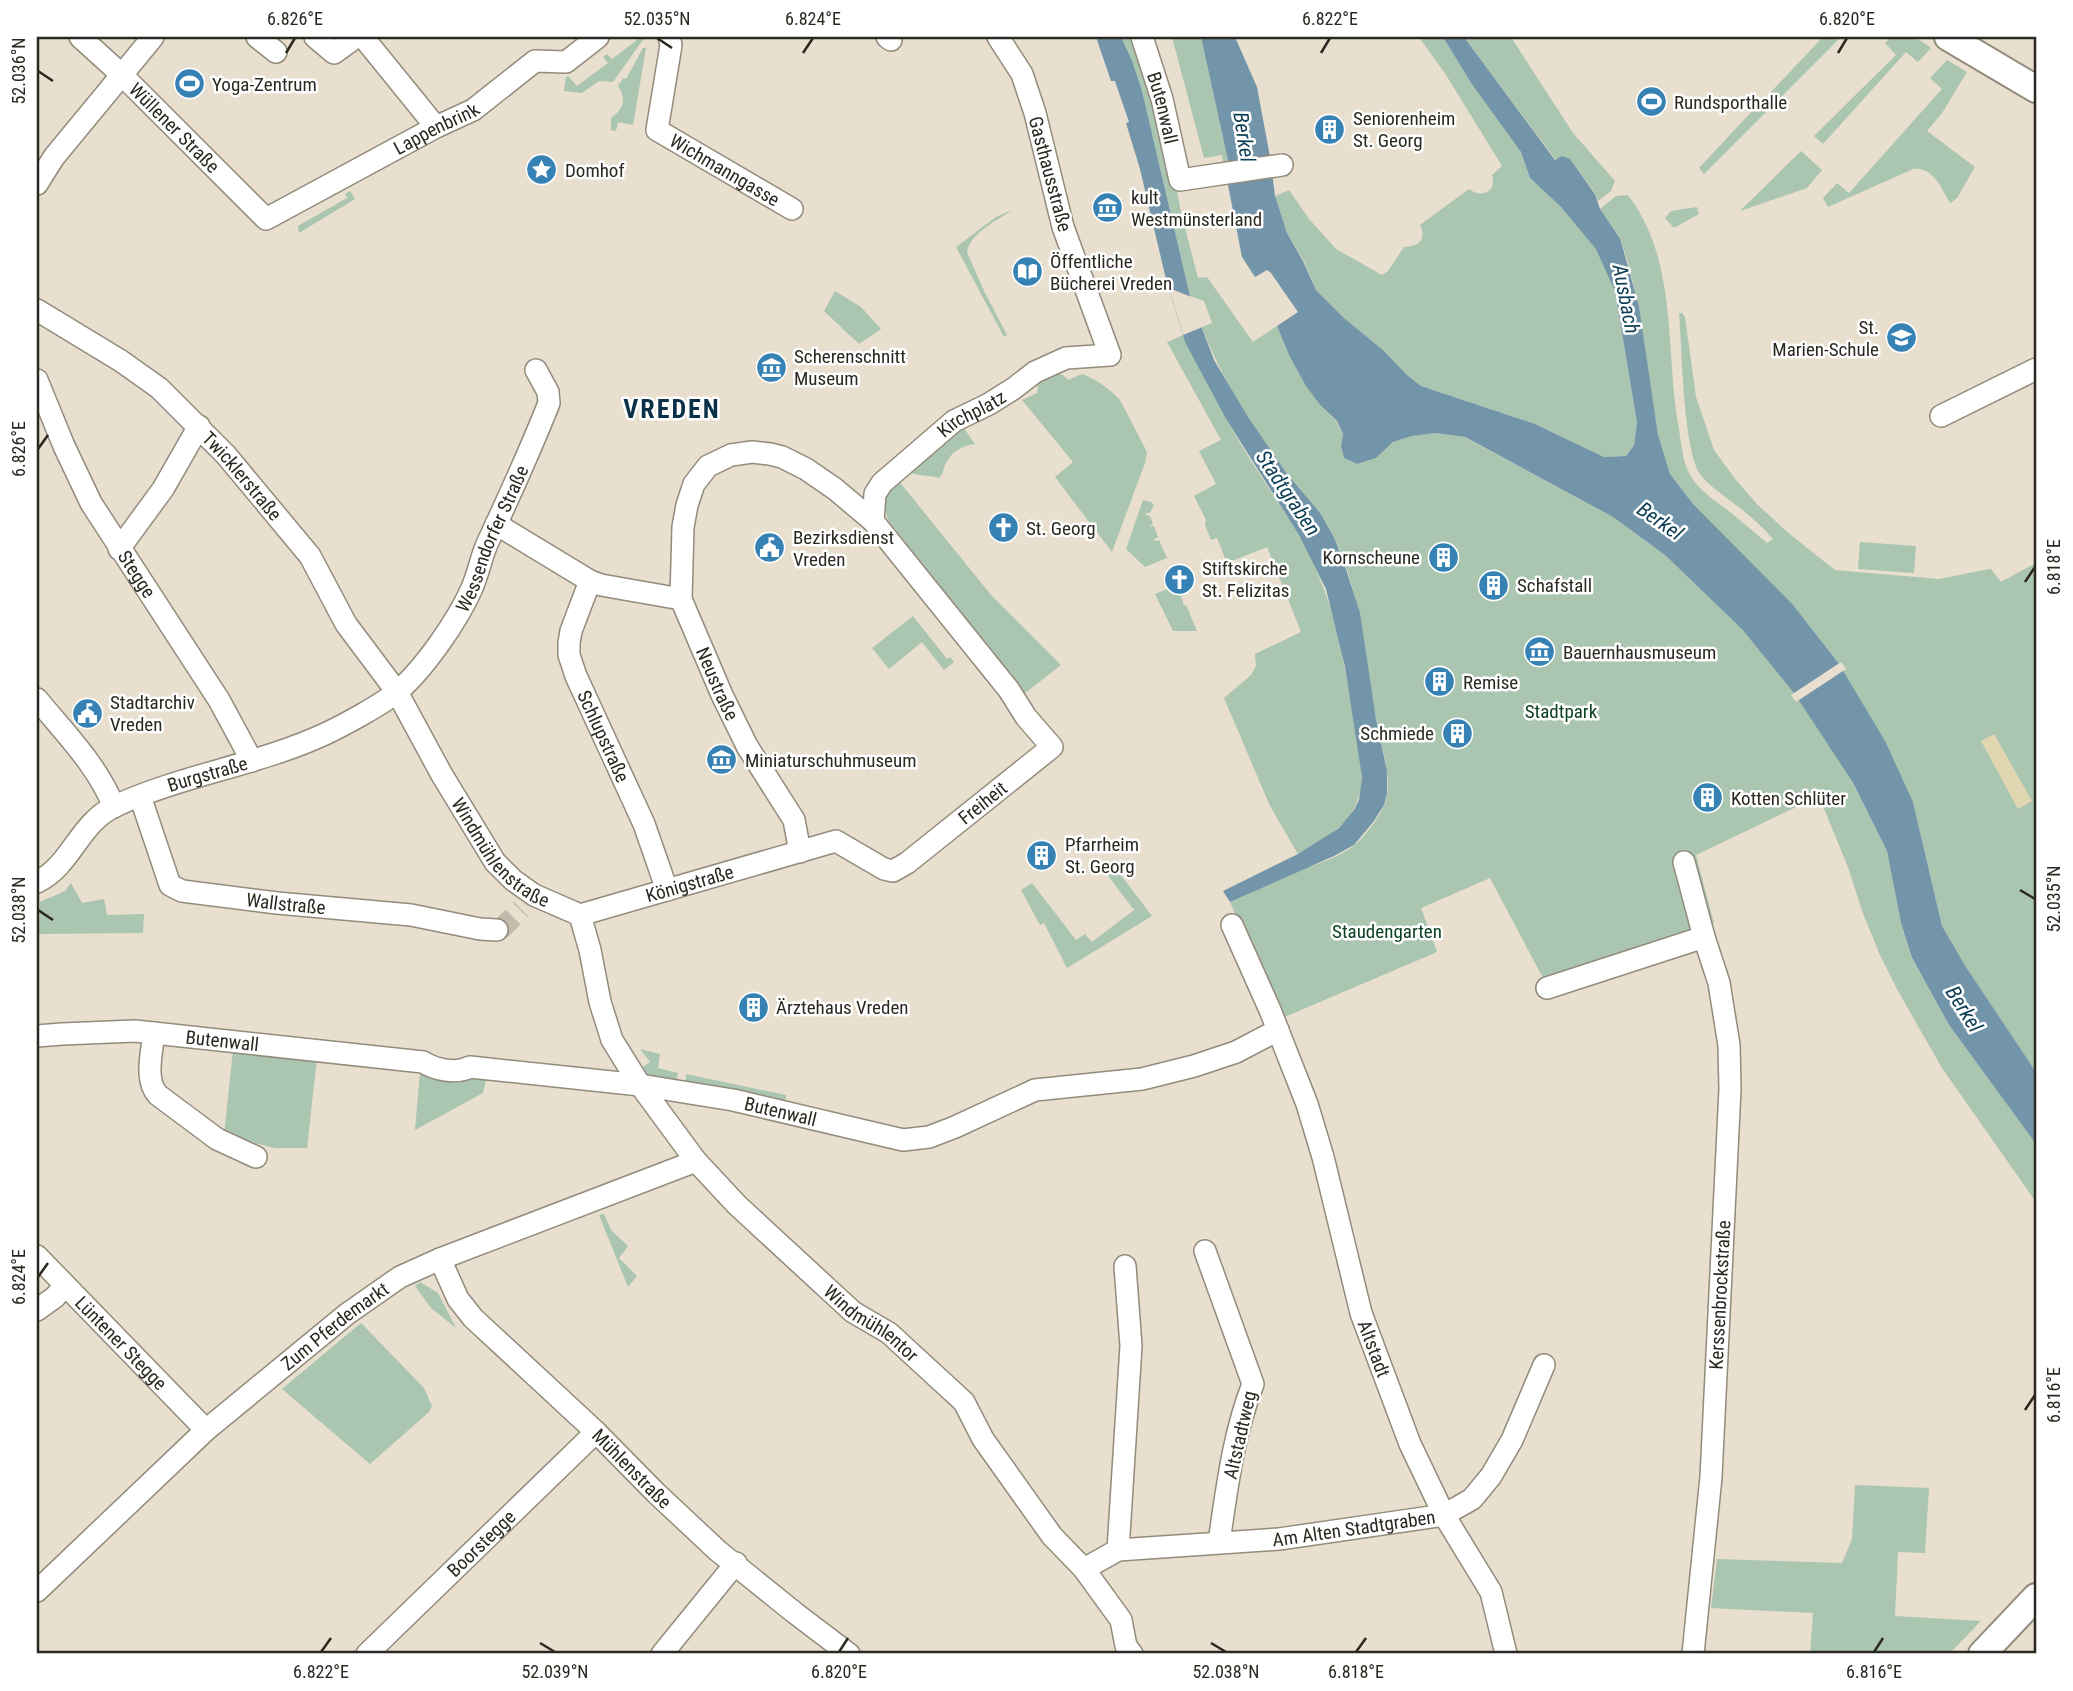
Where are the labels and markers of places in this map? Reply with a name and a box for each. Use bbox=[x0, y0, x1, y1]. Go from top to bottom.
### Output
sports icon: Yoga-Zentrum bbox=[172, 67, 206, 101]
place label: Yoga-Zentrum bbox=[212, 73, 317, 96]
sports icon: Rundsporthalle bbox=[1634, 85, 1668, 119]
place label: Rundsporthalle bbox=[1674, 91, 1787, 114]
place label: Seniorenheim St. Georg bbox=[1353, 107, 1455, 152]
building icon: Seniorenheim St. Georg bbox=[1313, 112, 1347, 146]
place icon: Domhof bbox=[525, 153, 559, 187]
place label: Domhof bbox=[565, 159, 624, 182]
place label: kult Westmünsterland bbox=[1131, 186, 1262, 231]
museum icon: kult Westmünsterland bbox=[1091, 191, 1125, 225]
place label: Öffentliche Bücherei Vreden bbox=[1050, 250, 1172, 295]
library icon: Öffentliche Bücherei Vreden bbox=[1010, 255, 1044, 289]
place label: St. Marien-Schule bbox=[1772, 316, 1879, 361]
school or university icon: St. Marien-Schule bbox=[1885, 321, 1919, 355]
place label: Scherenschnitt Museum bbox=[794, 345, 906, 390]
museum icon: Scherenschnitt Museum bbox=[754, 350, 788, 384]
church icon: St. Georg bbox=[986, 511, 1020, 545]
place label: St. Georg bbox=[1026, 517, 1096, 540]
place label: Bezirksdienst Vreden bbox=[793, 526, 894, 571]
public building icon: Bezirksdienst Vreden bbox=[753, 531, 787, 565]
building icon: Kornscheune bbox=[1426, 540, 1460, 574]
place label: Kornscheune bbox=[1323, 546, 1420, 569]
place label: Stiftskirche St. Felizitas bbox=[1202, 557, 1290, 602]
church icon: Stiftskirche St. Felizitas bbox=[1162, 562, 1196, 596]
building icon: Schafstall bbox=[1477, 568, 1511, 602]
place label: Schafstall bbox=[1517, 574, 1592, 597]
museum icon: Bauernhausmuseum bbox=[1523, 635, 1557, 669]
place label: Bauernhausmuseum bbox=[1563, 641, 1716, 664]
building icon: Remise bbox=[1423, 665, 1457, 699]
place label: Remise bbox=[1463, 671, 1518, 694]
place label: Stadtarchiv Vreden bbox=[110, 691, 195, 736]
public building icon: Stadtarchiv Vreden bbox=[70, 696, 104, 730]
building icon: Schmiede bbox=[1440, 716, 1474, 750]
place label: Schmiede bbox=[1360, 722, 1434, 745]
museum icon: Miniaturschuhmuseum bbox=[705, 743, 739, 777]
place label: Miniaturschuhmuseum bbox=[745, 749, 917, 772]
building icon: Kotten Schlüter bbox=[1691, 781, 1725, 815]
place label: Kotten Schlüter bbox=[1731, 787, 1846, 810]
place label: Pfarrheim St. Georg bbox=[1065, 833, 1139, 878]
building icon: Pfarrheim St. Georg bbox=[1025, 838, 1059, 872]
building icon: Ärztehaus Vreden bbox=[736, 990, 770, 1024]
place label: Ärztehaus Vreden bbox=[776, 996, 909, 1019]

